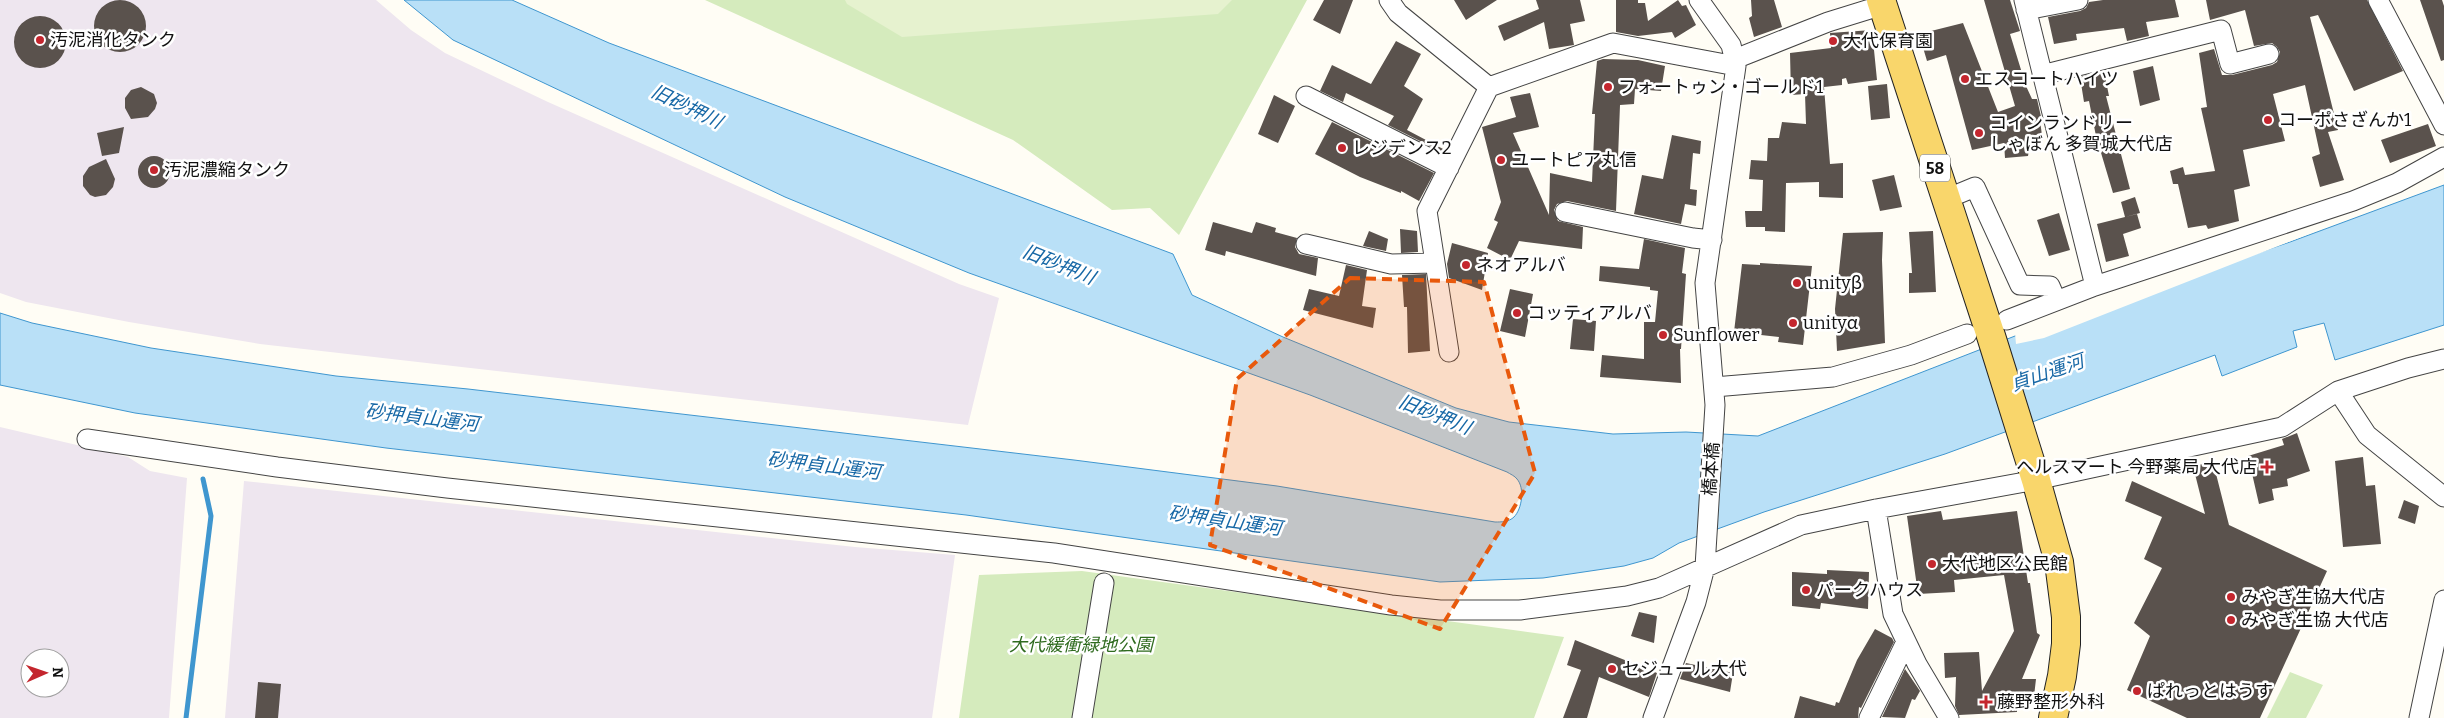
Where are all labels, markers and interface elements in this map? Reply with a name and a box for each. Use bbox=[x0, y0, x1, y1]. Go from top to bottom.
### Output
place label: 汚泥消化タンク bbox=[50, 29, 176, 51]
place label: 大代保育園 bbox=[1843, 30, 1933, 52]
marker: 汚泥消化タンク bbox=[34, 34, 46, 46]
marker: 大代保育園 bbox=[1827, 35, 1839, 47]
place label: エスコートハイツ bbox=[1975, 68, 2119, 90]
marker: エスコートハイツ bbox=[1959, 73, 1971, 85]
place label: フォートゥン・ゴールド1 bbox=[1618, 76, 1824, 98]
water label: 旧砂押川 bbox=[648, 79, 728, 134]
marker: フォートゥン・ゴールド1 bbox=[1602, 81, 1614, 93]
place label: コーポさざんか1 bbox=[2278, 109, 2412, 131]
place label: コインランドリー しゃぼん 多賀城大代店 bbox=[1989, 112, 2173, 155]
marker: コーポさざんか1 bbox=[2262, 114, 2274, 126]
marker: コインランドリー しゃぼん 多賀城大代店 bbox=[1973, 127, 1985, 139]
place label: レジデンス2 bbox=[1352, 137, 1451, 159]
marker: レジデンス2 bbox=[1336, 142, 1348, 154]
place label: ユートピア丸信 bbox=[1511, 149, 1637, 171]
marker: ユートピア丸信 bbox=[1495, 154, 1507, 166]
road number: 58 bbox=[1920, 154, 1950, 182]
place label: 汚泥濃縮タンク bbox=[164, 159, 290, 181]
marker: 汚泥濃縮タンク bbox=[148, 164, 160, 176]
water label: 旧砂押川 bbox=[1019, 240, 1100, 290]
place label: ネオアルバ bbox=[1476, 254, 1566, 276]
marker: ネオアルバ bbox=[1460, 259, 1472, 271]
place label: unityβ bbox=[1807, 272, 1862, 294]
marker: unityβ bbox=[1791, 277, 1803, 289]
place label: コッティアルバ bbox=[1527, 302, 1652, 324]
marker: コッティアルバ bbox=[1511, 307, 1523, 319]
place label: unityα bbox=[1803, 312, 1858, 334]
marker: unityα bbox=[1787, 317, 1799, 329]
place label: Sunflower bbox=[1673, 324, 1760, 346]
marker: Sunflower bbox=[1657, 329, 1669, 341]
water label: 貞山運河 bbox=[2007, 348, 2091, 396]
water label: 旧砂押川 bbox=[1395, 390, 1476, 440]
water label: 砂押貞山運河 bbox=[364, 399, 484, 436]
street label: 橋本橋 bbox=[1698, 441, 1724, 497]
water label: 砂押貞山運河 bbox=[766, 447, 886, 484]
place label: ヘルスマート 今野薬局 大代店 bbox=[2016, 456, 2257, 478]
marker: ヘルスマート 今野薬局 大代店 bbox=[2261, 461, 2273, 473]
water label: 砂押貞山運河 bbox=[1167, 501, 1287, 540]
place label: 大代地区公民館 bbox=[1942, 553, 2068, 575]
marker: 大代地区公民館 bbox=[1926, 558, 1938, 570]
place label: パークハウス bbox=[1816, 579, 1923, 601]
marker: パークハウス bbox=[1800, 584, 1812, 596]
place label: みやぎ生協大代店 bbox=[2241, 586, 2385, 608]
marker: みやぎ生協大代店 bbox=[2225, 591, 2237, 603]
place label: みやぎ生協 大代店 bbox=[2241, 609, 2389, 631]
marker: みやぎ生協 大代店 bbox=[2225, 614, 2237, 626]
park label: 大代緩衝緑地公園 bbox=[1009, 634, 1156, 656]
north arrow bbox=[20, 648, 70, 698]
place label: セジュール大代 bbox=[1622, 658, 1747, 680]
marker: セジュール大代 bbox=[1606, 663, 1618, 675]
text: N bbox=[49, 667, 66, 678]
place label: ぱれっとはうす bbox=[2147, 680, 2273, 702]
marker: ぱれっとはうす bbox=[2131, 685, 2143, 697]
place label: 藤野整形外科 bbox=[1997, 691, 2105, 713]
marker: 藤野整形外科 bbox=[1979, 695, 1993, 709]

